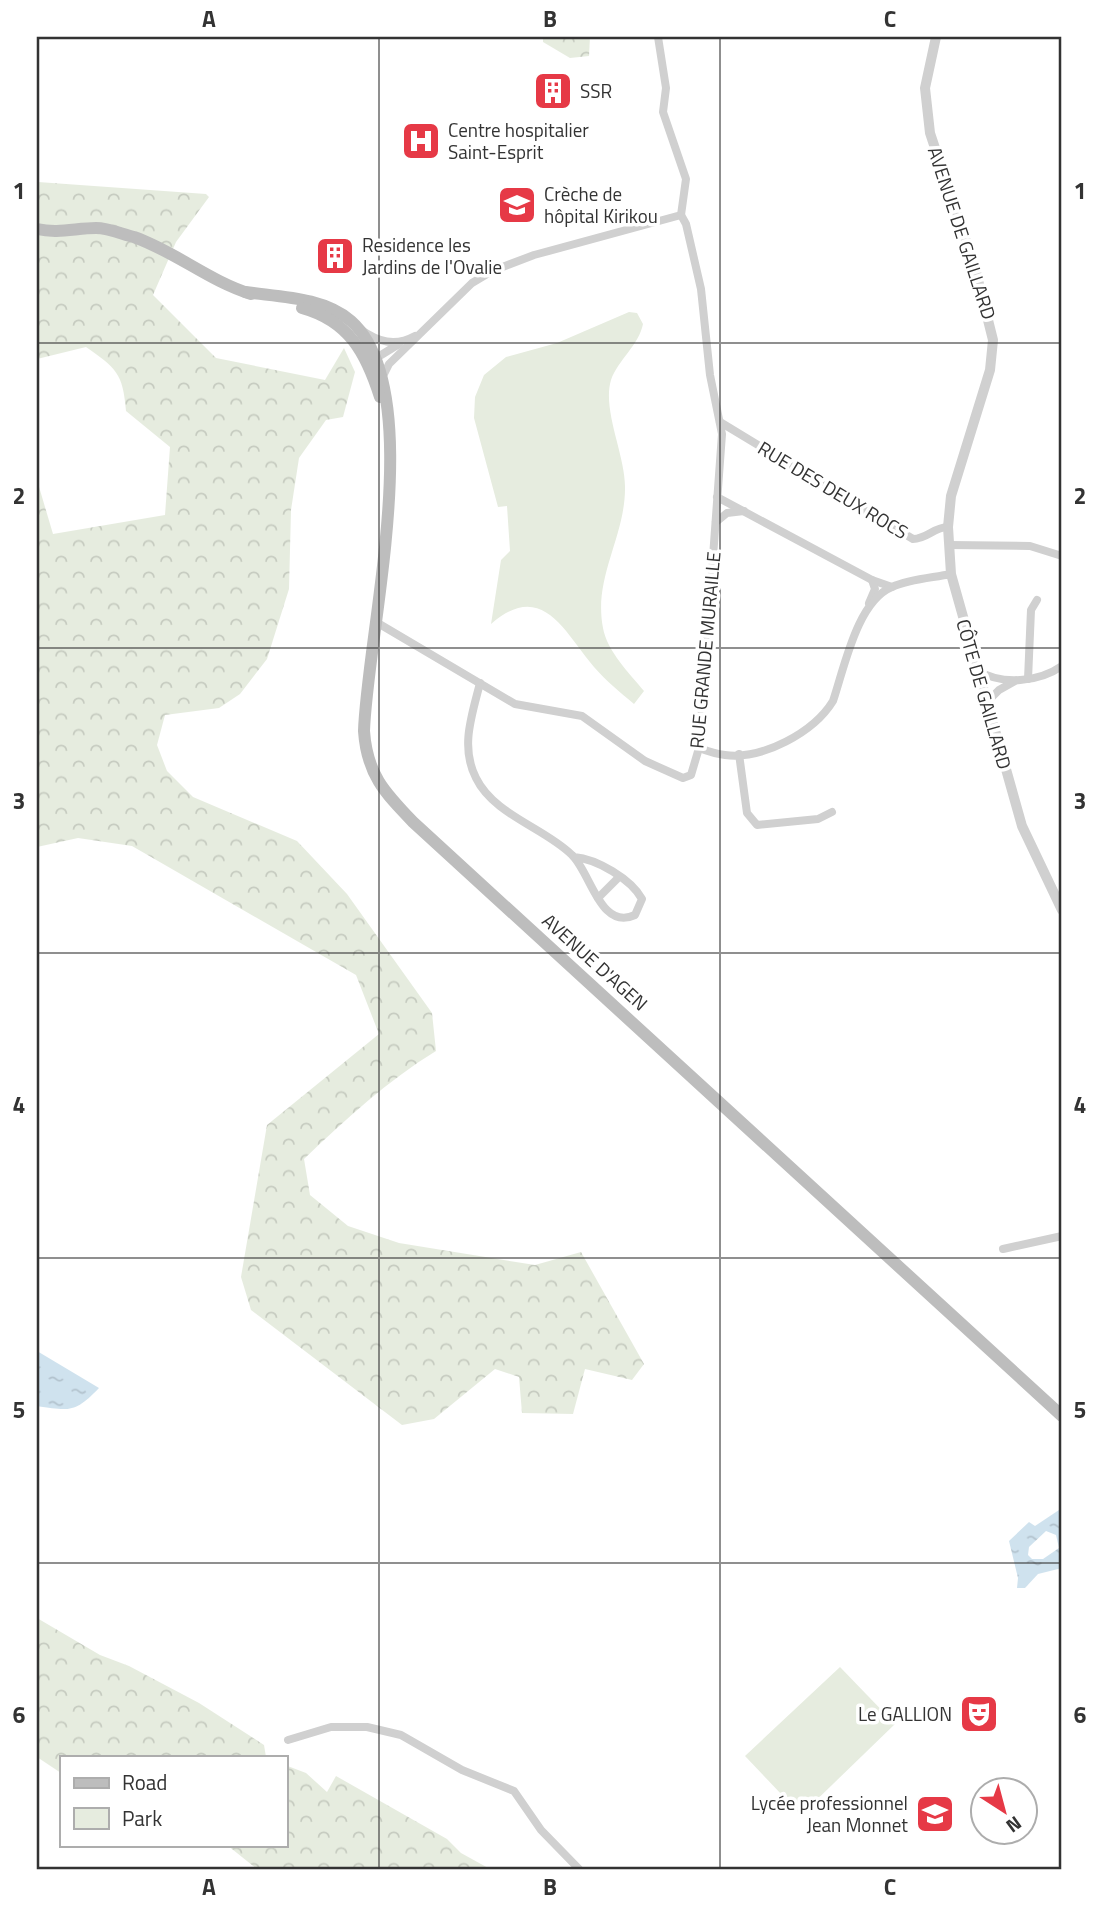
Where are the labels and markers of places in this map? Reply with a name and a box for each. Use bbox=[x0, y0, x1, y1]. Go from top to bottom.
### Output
building icon: SSR bbox=[532, 70, 574, 112]
place label: SSR bbox=[580, 76, 612, 105]
place label: Centre hospitalier Saint-Esprit bbox=[448, 115, 589, 166]
hospital icon: Centre hospitalier Saint-Esprit bbox=[400, 120, 442, 162]
place label: Crèche de hôpital Kirikou bbox=[544, 179, 658, 230]
school or university icon: Crèche de hôpital Kirikou bbox=[496, 184, 538, 226]
place label: Residence les Jardins de l'Ovalie bbox=[362, 230, 502, 281]
building icon: Residence les Jardins de l'Ovalie bbox=[314, 235, 356, 277]
theatre icon: Le GALLION bbox=[958, 1693, 1000, 1735]
place label: Le GALLION bbox=[858, 1699, 952, 1728]
place label: Lycée professionnel Jean Monnet bbox=[751, 1788, 908, 1839]
school or university icon: Lycée professionnel Jean Monnet bbox=[914, 1793, 956, 1835]

